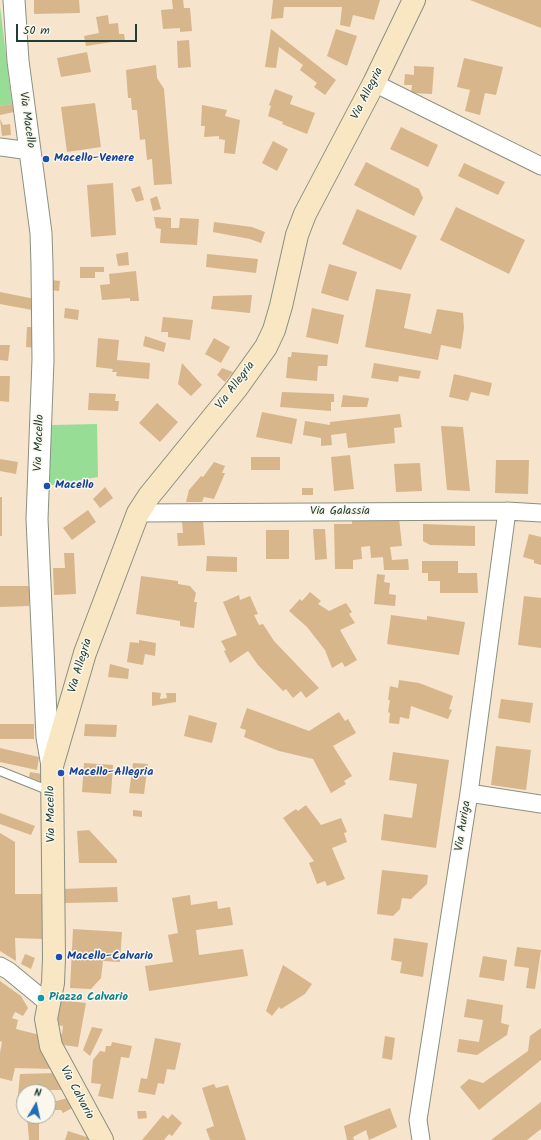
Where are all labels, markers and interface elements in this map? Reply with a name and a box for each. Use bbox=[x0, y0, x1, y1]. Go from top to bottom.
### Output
scale bar bbox=[18, 16, 139, 42]
text: 50 m bbox=[23, 21, 50, 40]
street label: Via Allegria bbox=[349, 66, 387, 122]
street label: Via Macello bbox=[15, 91, 37, 149]
place label: Macello-Venere bbox=[54, 152, 134, 166]
marker: Macello-Venere bbox=[41, 154, 51, 164]
street label: Via Allegria bbox=[213, 359, 259, 413]
street label: Via Macello bbox=[32, 414, 48, 472]
place label: Macello bbox=[55, 479, 94, 493]
marker: Macello bbox=[42, 481, 52, 491]
street label: Via Galassia bbox=[310, 505, 370, 519]
street label: Via Allegria bbox=[66, 637, 96, 695]
place label: Macello-Allegria bbox=[69, 766, 153, 780]
marker: Macello-Allegria bbox=[56, 768, 66, 778]
street label: Via Macello bbox=[44, 785, 60, 843]
street label: Via Auriga bbox=[453, 800, 475, 852]
place label: Macello-Calvario bbox=[67, 950, 153, 964]
marker: Macello-Calvario bbox=[54, 952, 64, 962]
place label: Piazza Calvario bbox=[49, 991, 128, 1005]
marker: Piazza Calvario bbox=[36, 993, 46, 1003]
street label: Via Calvario bbox=[56, 1064, 96, 1122]
north arrow bbox=[16, 1084, 56, 1124]
text: N bbox=[33, 1084, 43, 1103]

